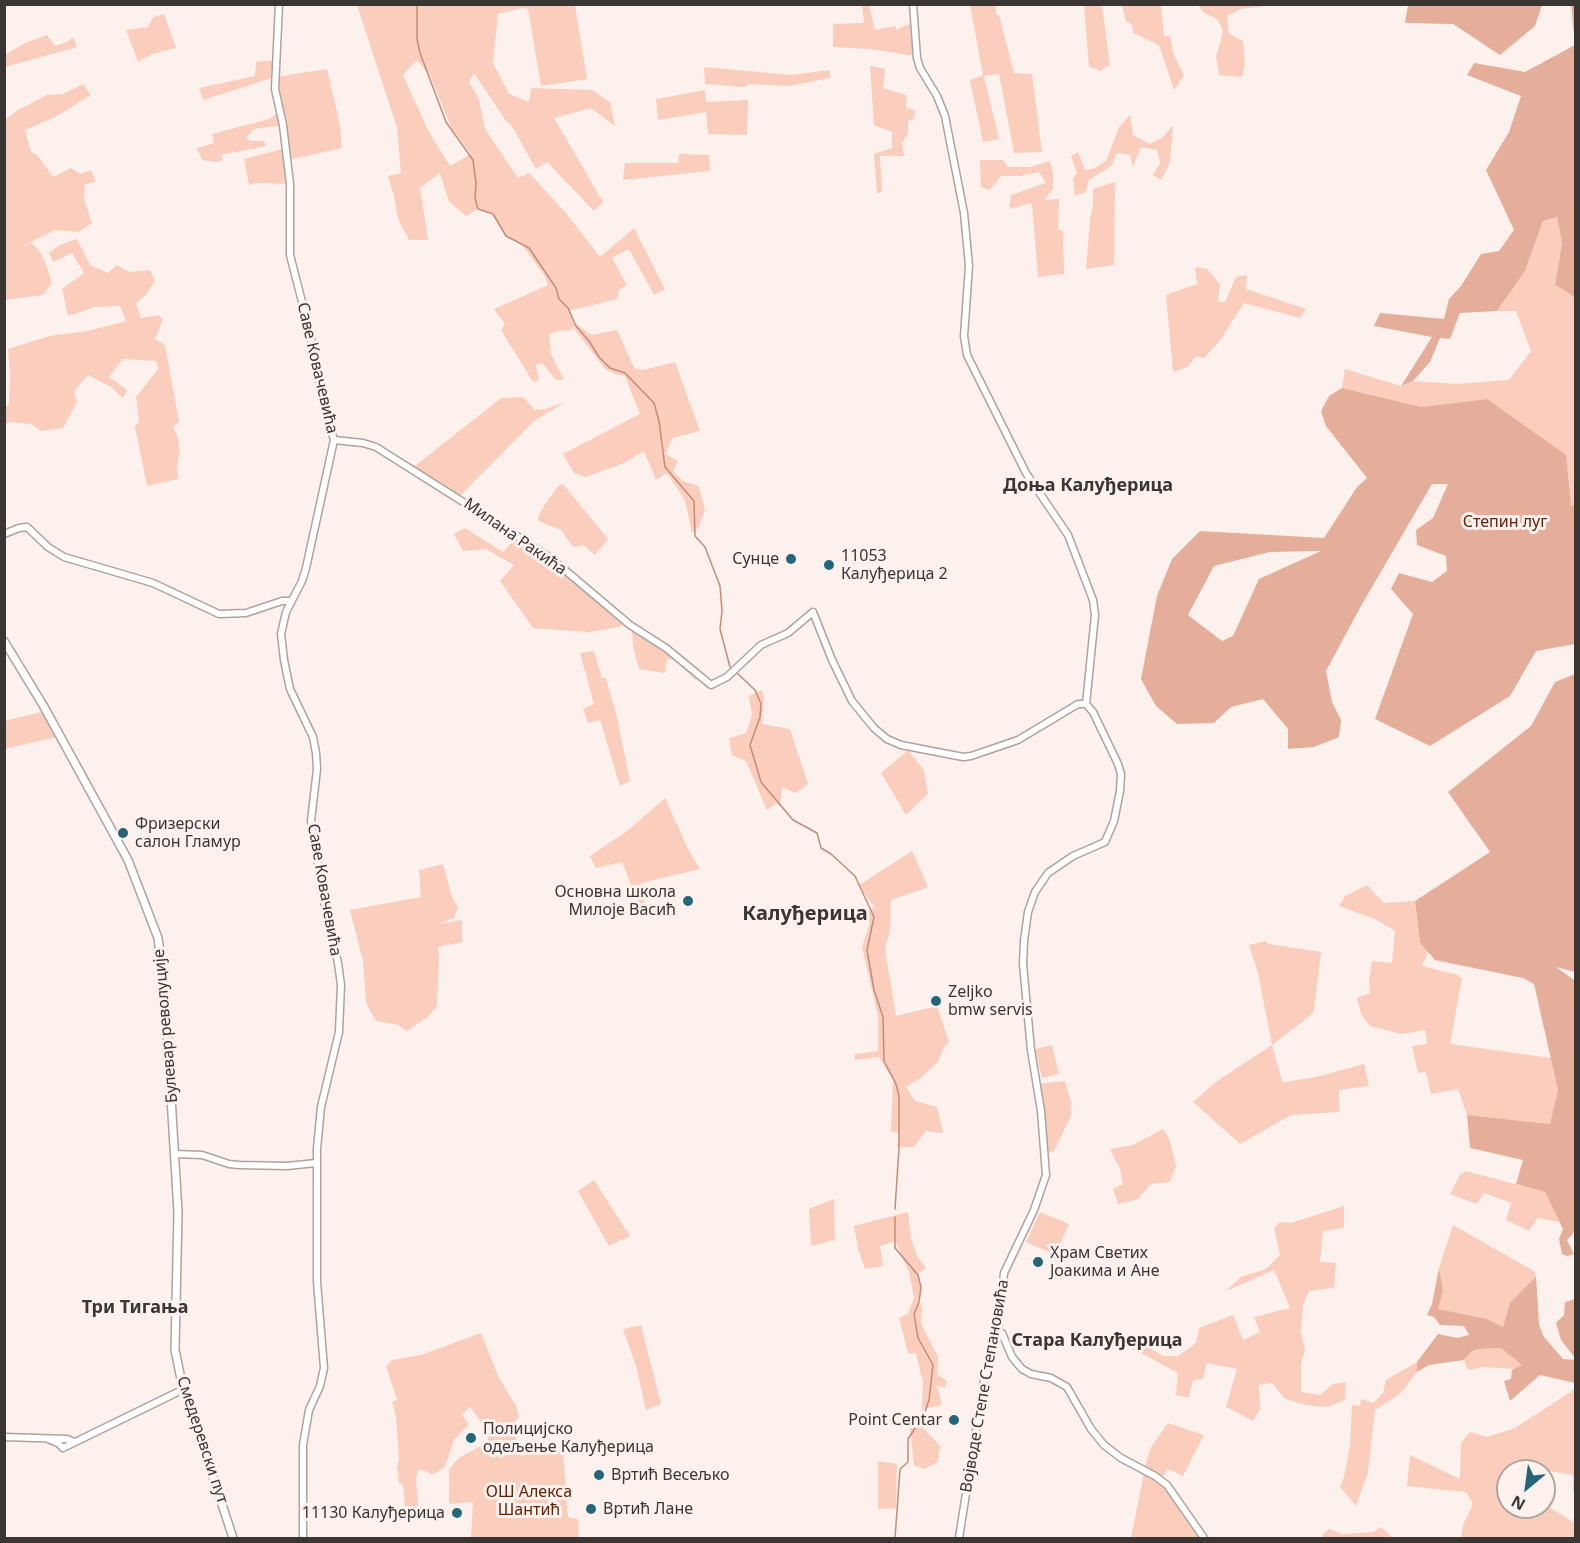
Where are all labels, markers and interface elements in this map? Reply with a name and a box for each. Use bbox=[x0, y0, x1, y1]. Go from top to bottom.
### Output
street label: Саве Ковачевића bbox=[293, 300, 341, 436]
district label: Доња Калуђерица bbox=[1003, 475, 1173, 497]
street label: Милана Ракића bbox=[460, 494, 570, 580]
park label: Степин луг bbox=[1463, 512, 1547, 532]
place label: 11053 Калуђерица 2 bbox=[841, 546, 948, 584]
place label: Сунце bbox=[732, 549, 779, 569]
marker: Сунце bbox=[784, 552, 798, 566]
marker: 11053 Калуђерица 2 bbox=[822, 558, 836, 572]
place label: Фризерски салон Гламур bbox=[135, 814, 241, 852]
street label: Саве Ковачевића bbox=[303, 822, 345, 958]
marker: Фризерски салон Гламур bbox=[116, 826, 130, 840]
place label: Основна школа Милоје Васић bbox=[554, 882, 676, 920]
marker: Основна школа Милоје Васић bbox=[681, 894, 695, 908]
district label: Калуђерица bbox=[742, 902, 868, 926]
street label: Булевар револуције bbox=[150, 948, 182, 1104]
place label: Zeljko bmw servis bbox=[948, 982, 1033, 1020]
marker: Zeljko bmw servis bbox=[929, 994, 943, 1008]
place label: Храм Светих Јоакима и Ане bbox=[1050, 1243, 1159, 1281]
marker: Храм Светих Јоакима и Ане bbox=[1031, 1255, 1045, 1269]
street label: Војводе Степе Степановића bbox=[957, 1278, 1013, 1494]
district label: Три Тигања bbox=[82, 1297, 188, 1319]
district label: Стара Калуђерица bbox=[1011, 1330, 1183, 1352]
street label: Смедеревски пут bbox=[172, 1374, 232, 1506]
place label: Point Centar bbox=[848, 1410, 942, 1430]
marker: Point Centar bbox=[947, 1413, 961, 1427]
place label: Полицијско одељење Калуђерица bbox=[483, 1419, 654, 1457]
marker: Полицијско одељење Калуђерица bbox=[464, 1431, 478, 1445]
north arrow bbox=[1496, 1459, 1556, 1519]
place label: Вртић Весељко bbox=[611, 1465, 730, 1485]
marker: Вртић Весељко bbox=[592, 1468, 606, 1482]
park label: ОШ Алекса Шантић bbox=[486, 1482, 572, 1520]
text: N bbox=[1507, 1490, 1529, 1516]
place label: Вртић Лане bbox=[603, 1499, 693, 1519]
marker: Вртић Лане bbox=[584, 1502, 598, 1516]
place label: 11130 Калуђерица bbox=[302, 1503, 445, 1523]
marker: 11130 Калуђерица bbox=[450, 1506, 464, 1520]

